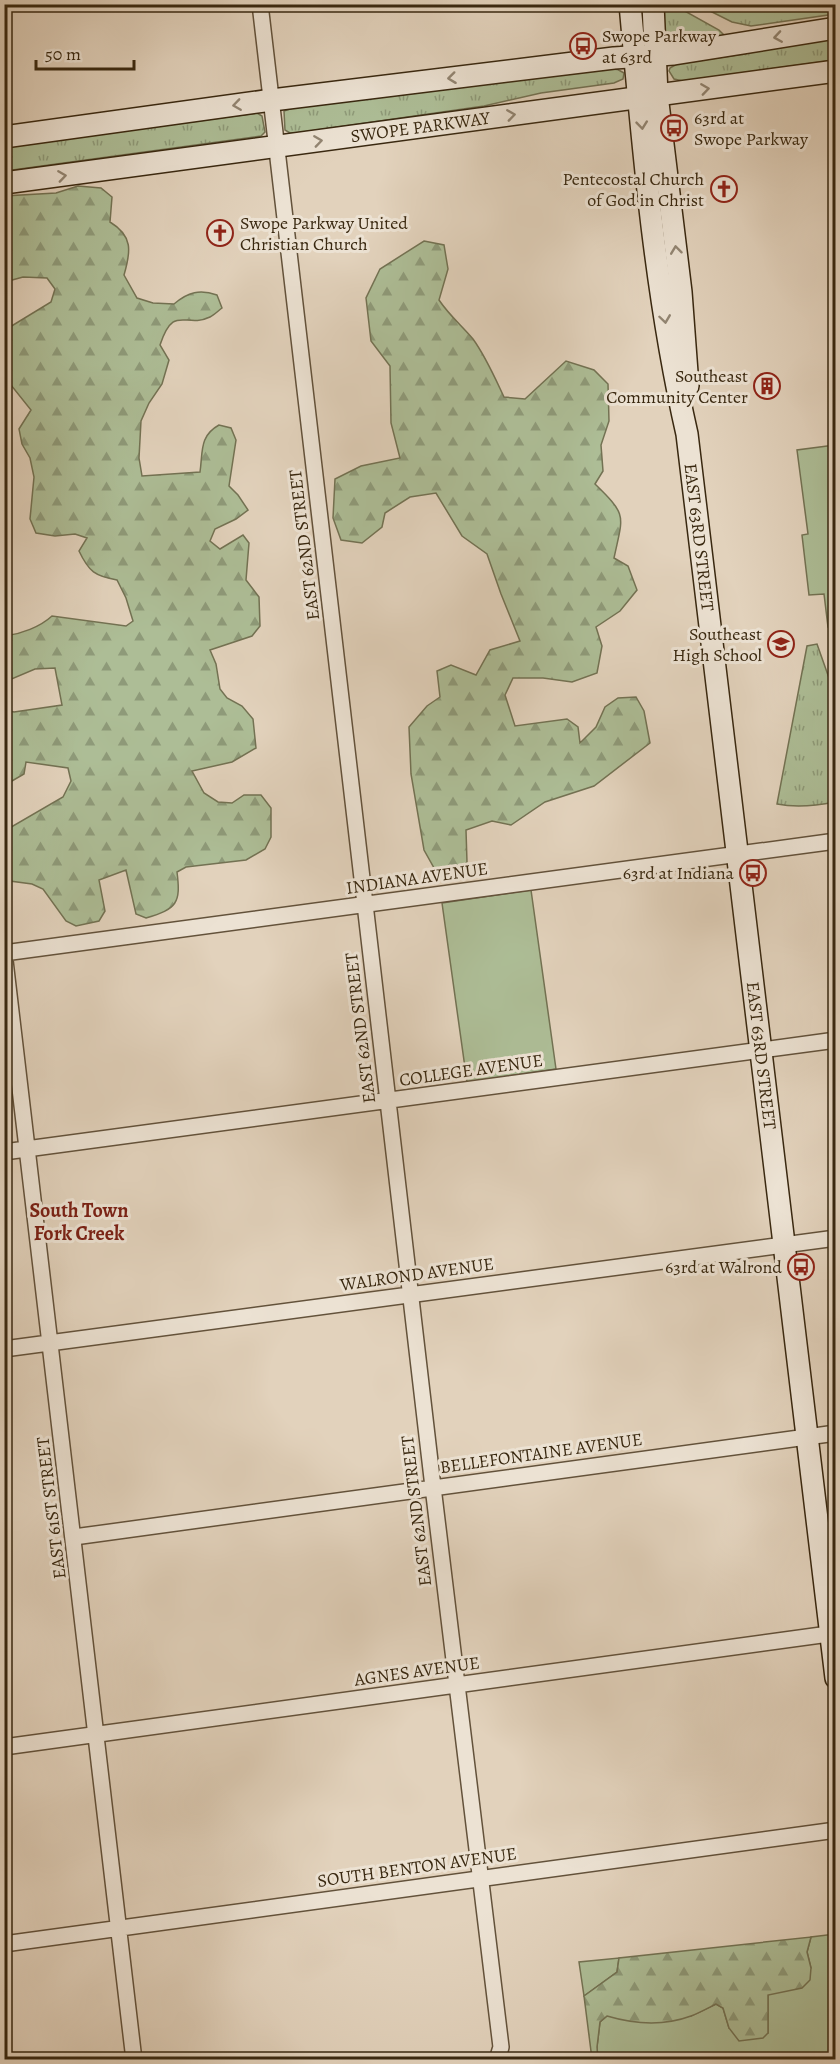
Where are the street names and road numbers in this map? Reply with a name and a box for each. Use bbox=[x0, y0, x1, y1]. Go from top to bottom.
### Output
street label: SWOPE PARKWAY bbox=[349, 106, 493, 148]
street label: EAST 63RD STREET bbox=[679, 462, 720, 613]
street label: EAST 62ND STREET bbox=[283, 468, 325, 622]
street label: INDIANA AVENUE bbox=[345, 856, 489, 900]
street label: EAST 62ND STREET bbox=[339, 951, 381, 1105]
street label: EAST 63RD STREET bbox=[741, 980, 782, 1131]
street label: COLLEGE AVENUE bbox=[398, 1048, 544, 1092]
street label: WALROND AVENUE bbox=[338, 1251, 495, 1297]
street label: BELLEFONTAINE AVENUE bbox=[438, 1427, 644, 1479]
street label: EAST 62ND STREET bbox=[395, 1434, 437, 1588]
street label: EAST 61ST STREET bbox=[30, 1435, 72, 1580]
street label: AGNES AVENUE bbox=[352, 1650, 481, 1692]
street label: SOUTH BENTON AVENUE bbox=[316, 1841, 518, 1893]

